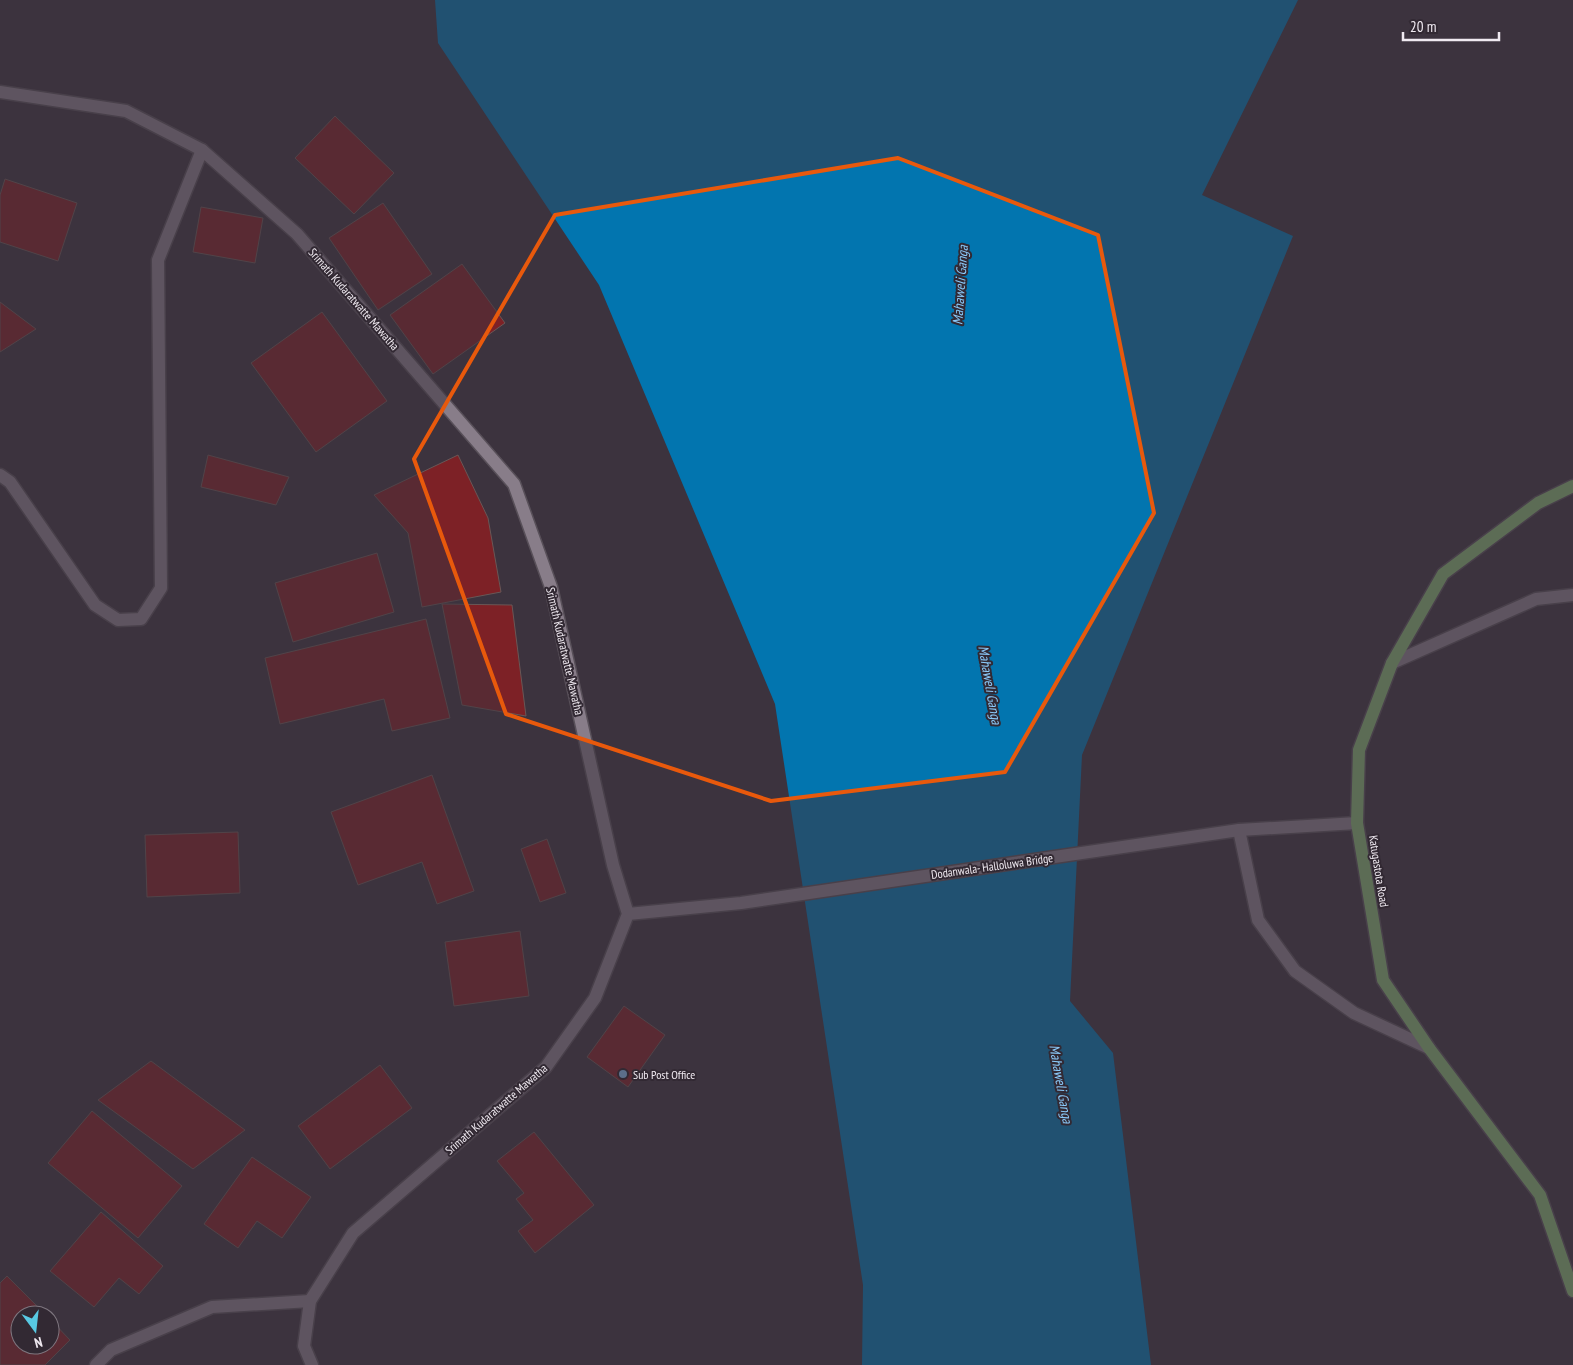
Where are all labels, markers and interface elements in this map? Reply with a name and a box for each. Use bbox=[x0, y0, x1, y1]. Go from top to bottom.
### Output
scale bar bbox=[1403, 10, 1499, 42]
text: 20 m bbox=[1410, 17, 1436, 36]
water label: Mahaweli Ganga bbox=[948, 243, 972, 325]
street label: Srimath Kudaratwatte Mawatha bbox=[305, 245, 403, 353]
street label: Srimath Kudaratwatte Mawatha bbox=[543, 586, 587, 717]
water label: Mahaweli Ganga bbox=[974, 644, 1006, 727]
street label: Katugastota Road bbox=[1366, 834, 1392, 908]
street label: Dodanwala- Halloluwa Bridge bbox=[930, 850, 1054, 882]
water label: Mahaweli Ganga bbox=[1045, 1043, 1077, 1126]
street label: Srimath Kudaratwatte Mawatha bbox=[442, 1060, 550, 1158]
place label: Sub Post Office bbox=[633, 1067, 695, 1082]
marker: Sub Post Office bbox=[617, 1068, 629, 1080]
north arrow bbox=[10, 1305, 60, 1355]
text: N bbox=[32, 1333, 44, 1352]

